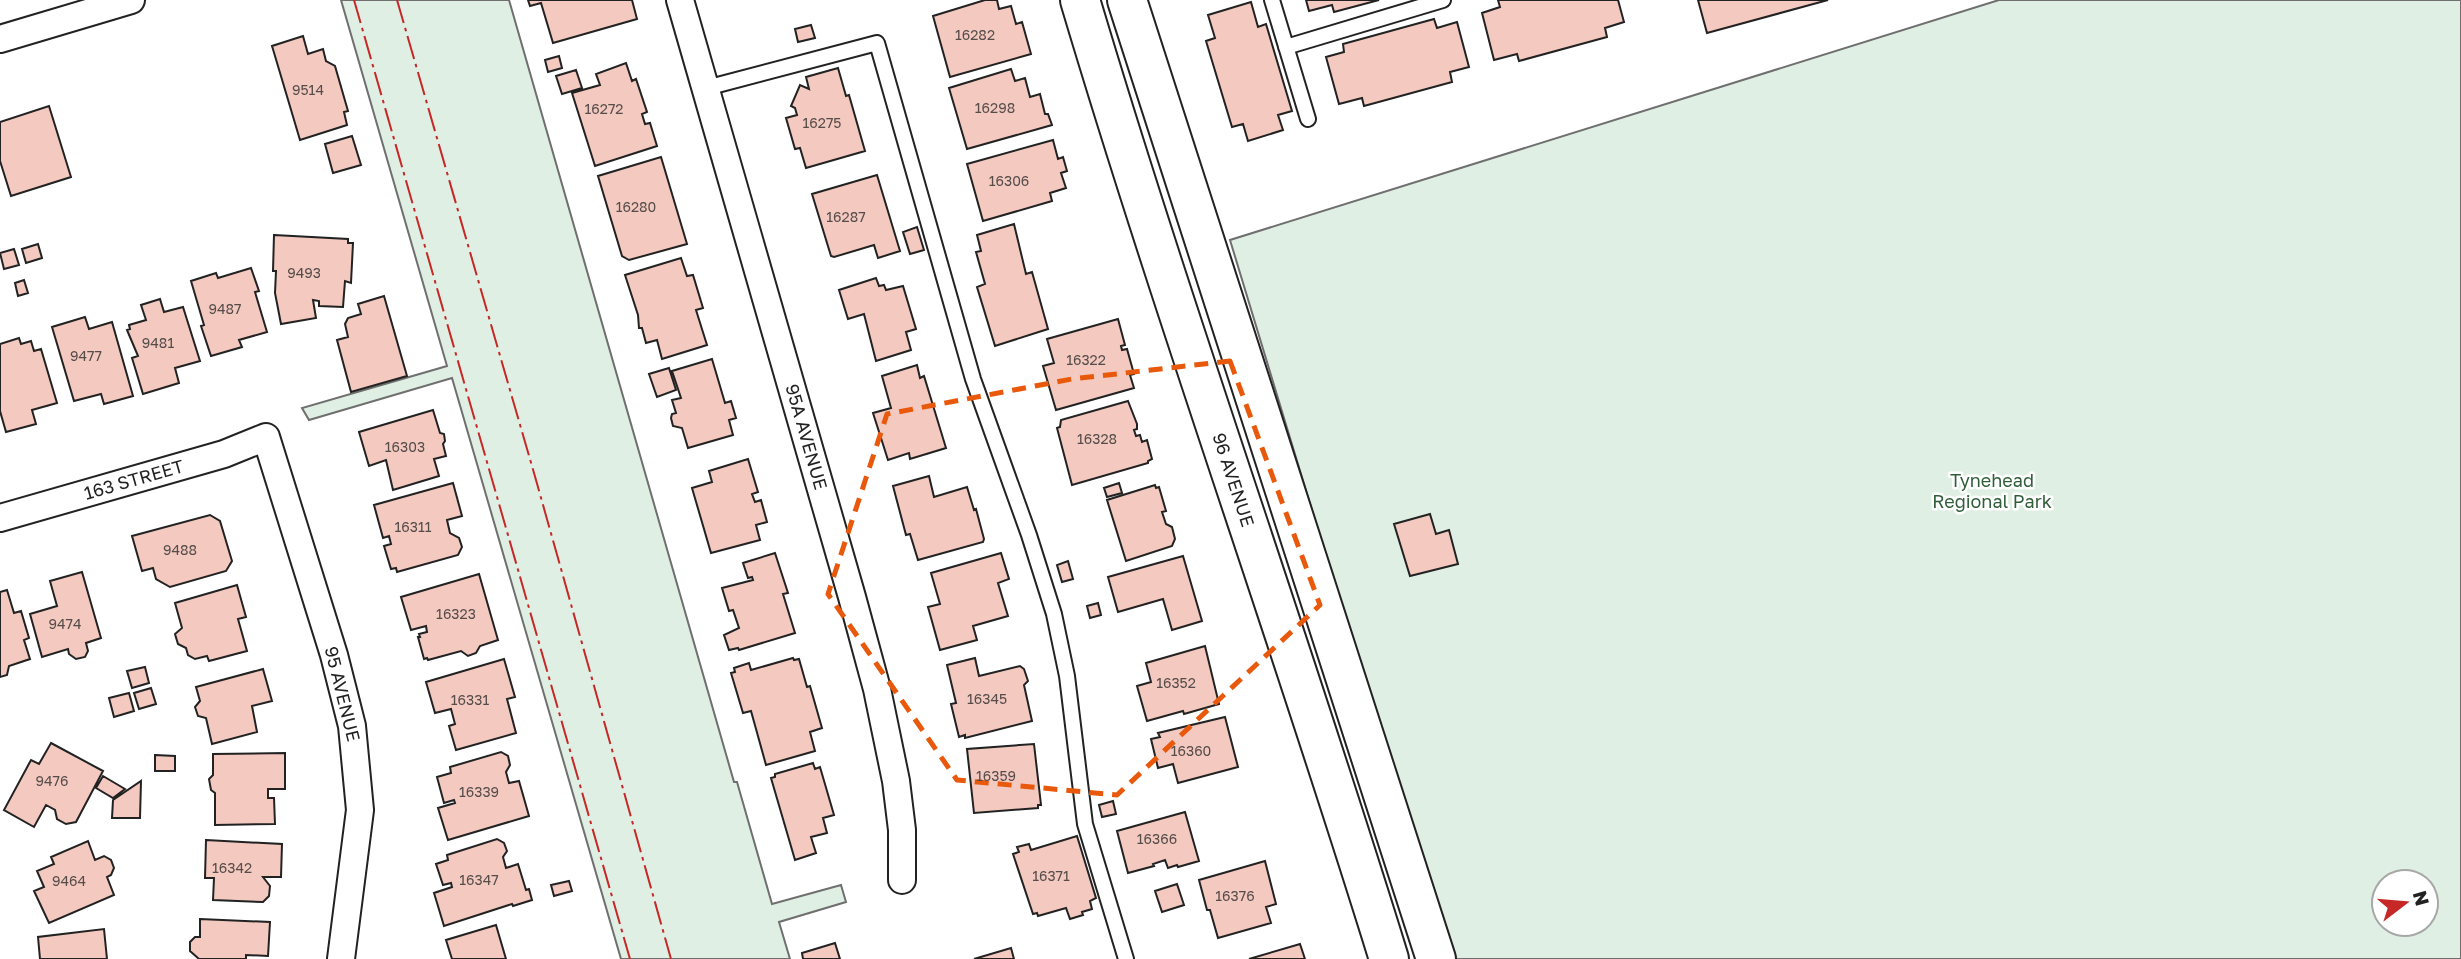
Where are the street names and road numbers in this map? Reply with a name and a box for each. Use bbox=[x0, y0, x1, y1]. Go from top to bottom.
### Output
street label: 95A AVENUE bbox=[781, 381, 833, 492]
street label: 96 AVENUE bbox=[1208, 430, 1259, 529]
street label: 163 STREET bbox=[81, 454, 186, 504]
street label: 95 AVENUE bbox=[321, 644, 365, 744]

